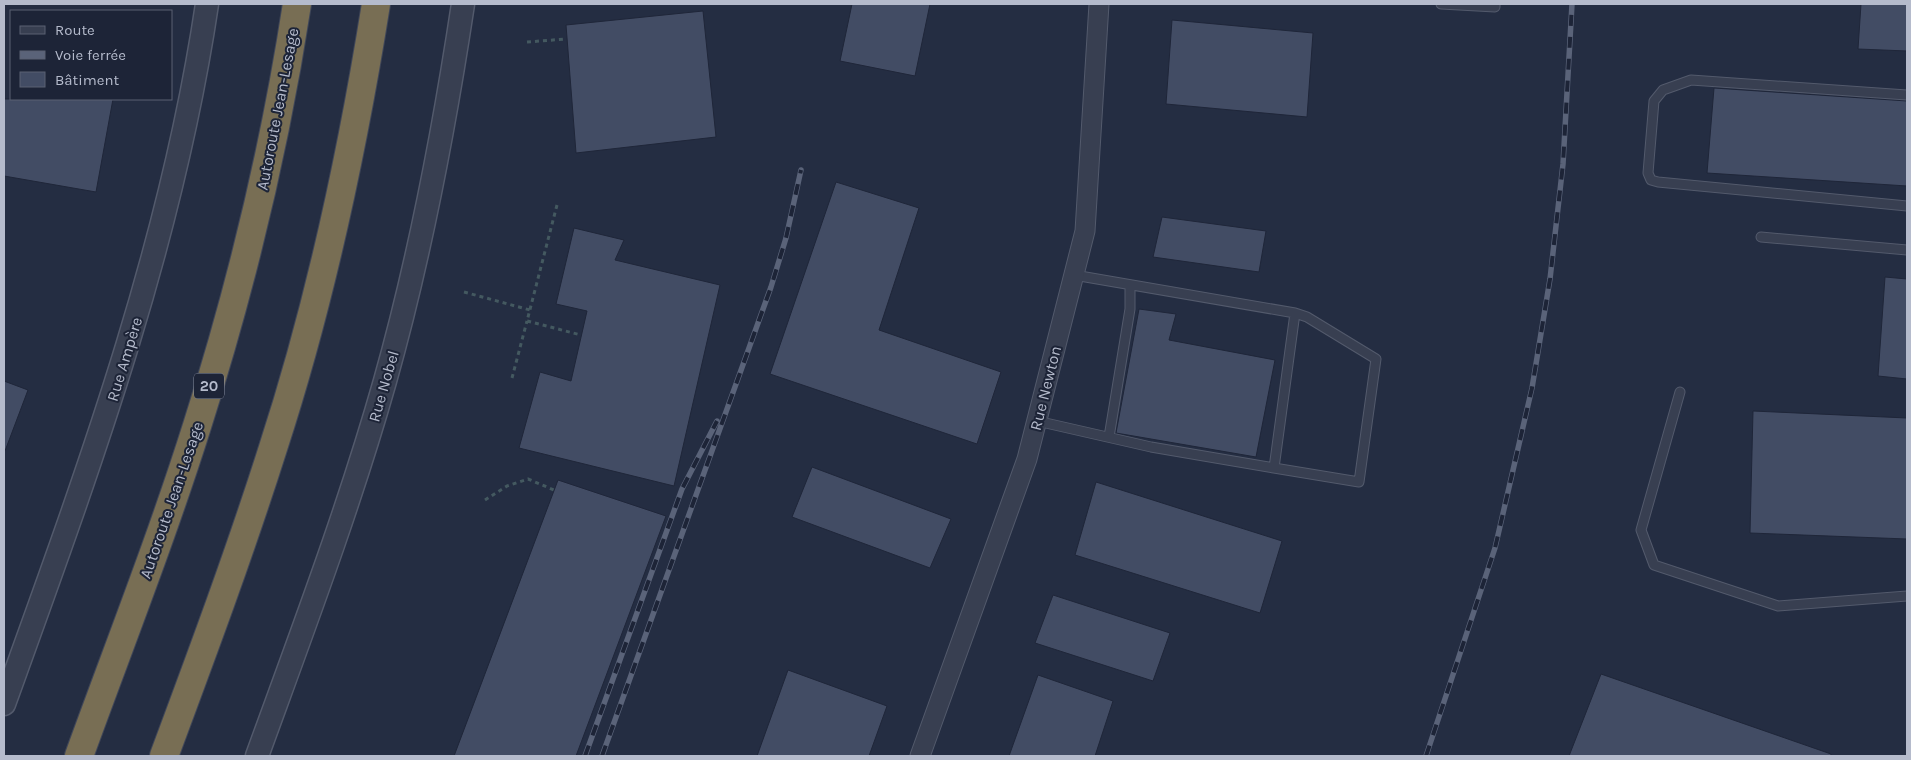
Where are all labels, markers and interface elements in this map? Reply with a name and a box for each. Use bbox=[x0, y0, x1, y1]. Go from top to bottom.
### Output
legend bbox=[10, 10, 172, 100]
text: Route bbox=[55, 21, 95, 39]
street label: Autoroute Jean-Lesage bbox=[252, 26, 303, 192]
text: Voie ferrée bbox=[55, 46, 126, 64]
text: Bâtiment bbox=[55, 71, 119, 89]
street label: Rue Ampère bbox=[103, 315, 146, 404]
street label: Rue Newton bbox=[1026, 344, 1065, 432]
street label: Rue Nobel bbox=[364, 348, 403, 424]
road number: 20 bbox=[194, 374, 224, 398]
street label: Autoroute Jean-Lesage bbox=[136, 419, 207, 581]

